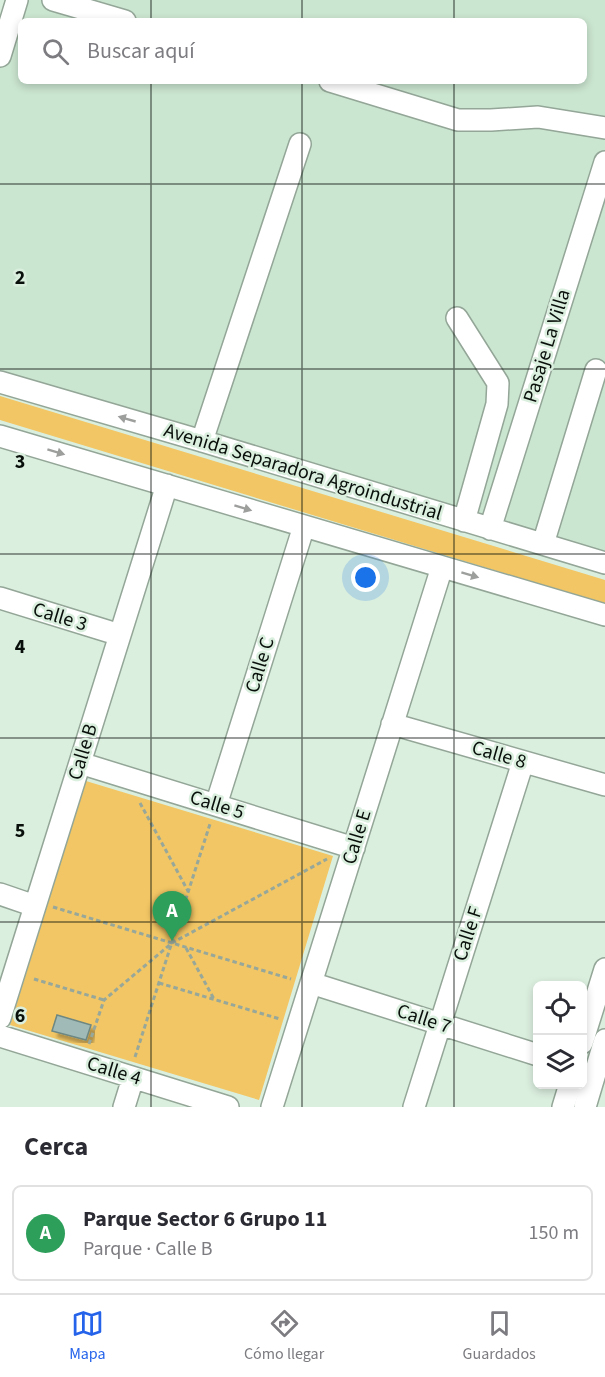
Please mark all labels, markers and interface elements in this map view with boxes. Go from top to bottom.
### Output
search box [18,18,587,84]
icon: search [39,35,72,68]
text: Buscar aquí [87,35,195,67]
text: 2 [15,264,25,292]
street label: Pasaje La Villa [516,286,578,406]
one-way arrow [118,414,136,423]
street label: Avenida Separadora Agroindustrial [160,416,446,528]
text: 3 [15,448,25,476]
one-way arrow [47,448,65,457]
one-way arrow [234,504,252,513]
your location [351,563,380,592]
one-way arrow [461,571,479,580]
street label: Calle 3 [29,595,91,639]
text: 4 [15,633,26,661]
street label: Calle C [238,634,282,696]
street label: Calle B [61,720,105,784]
street label: Calle 8 [468,734,530,776]
street label: Calle 5 [186,783,248,827]
street label: Calle E [335,806,379,868]
text: 5 [15,817,25,845]
pin: A [152,892,192,941]
street label: Calle F [446,903,490,965]
map controls [533,981,587,1089]
button: locate [533,981,587,1035]
street label: Calle 7 [393,997,455,1041]
text: 6 [15,1002,25,1030]
button: layers [533,1035,587,1089]
street label: Calle 4 [83,1049,145,1093]
text: Cerca [24,1128,88,1165]
text: Parque Sector 6 Grupo 11 [83,1203,327,1235]
text: A [40,1219,51,1247]
text: 150 m [529,1219,579,1247]
text: Parque · Calle B [83,1235,213,1263]
tab: Mapa [69,1307,106,1365]
tab: Cómo llegar [244,1307,324,1365]
tab: Guardados [463,1307,536,1365]

